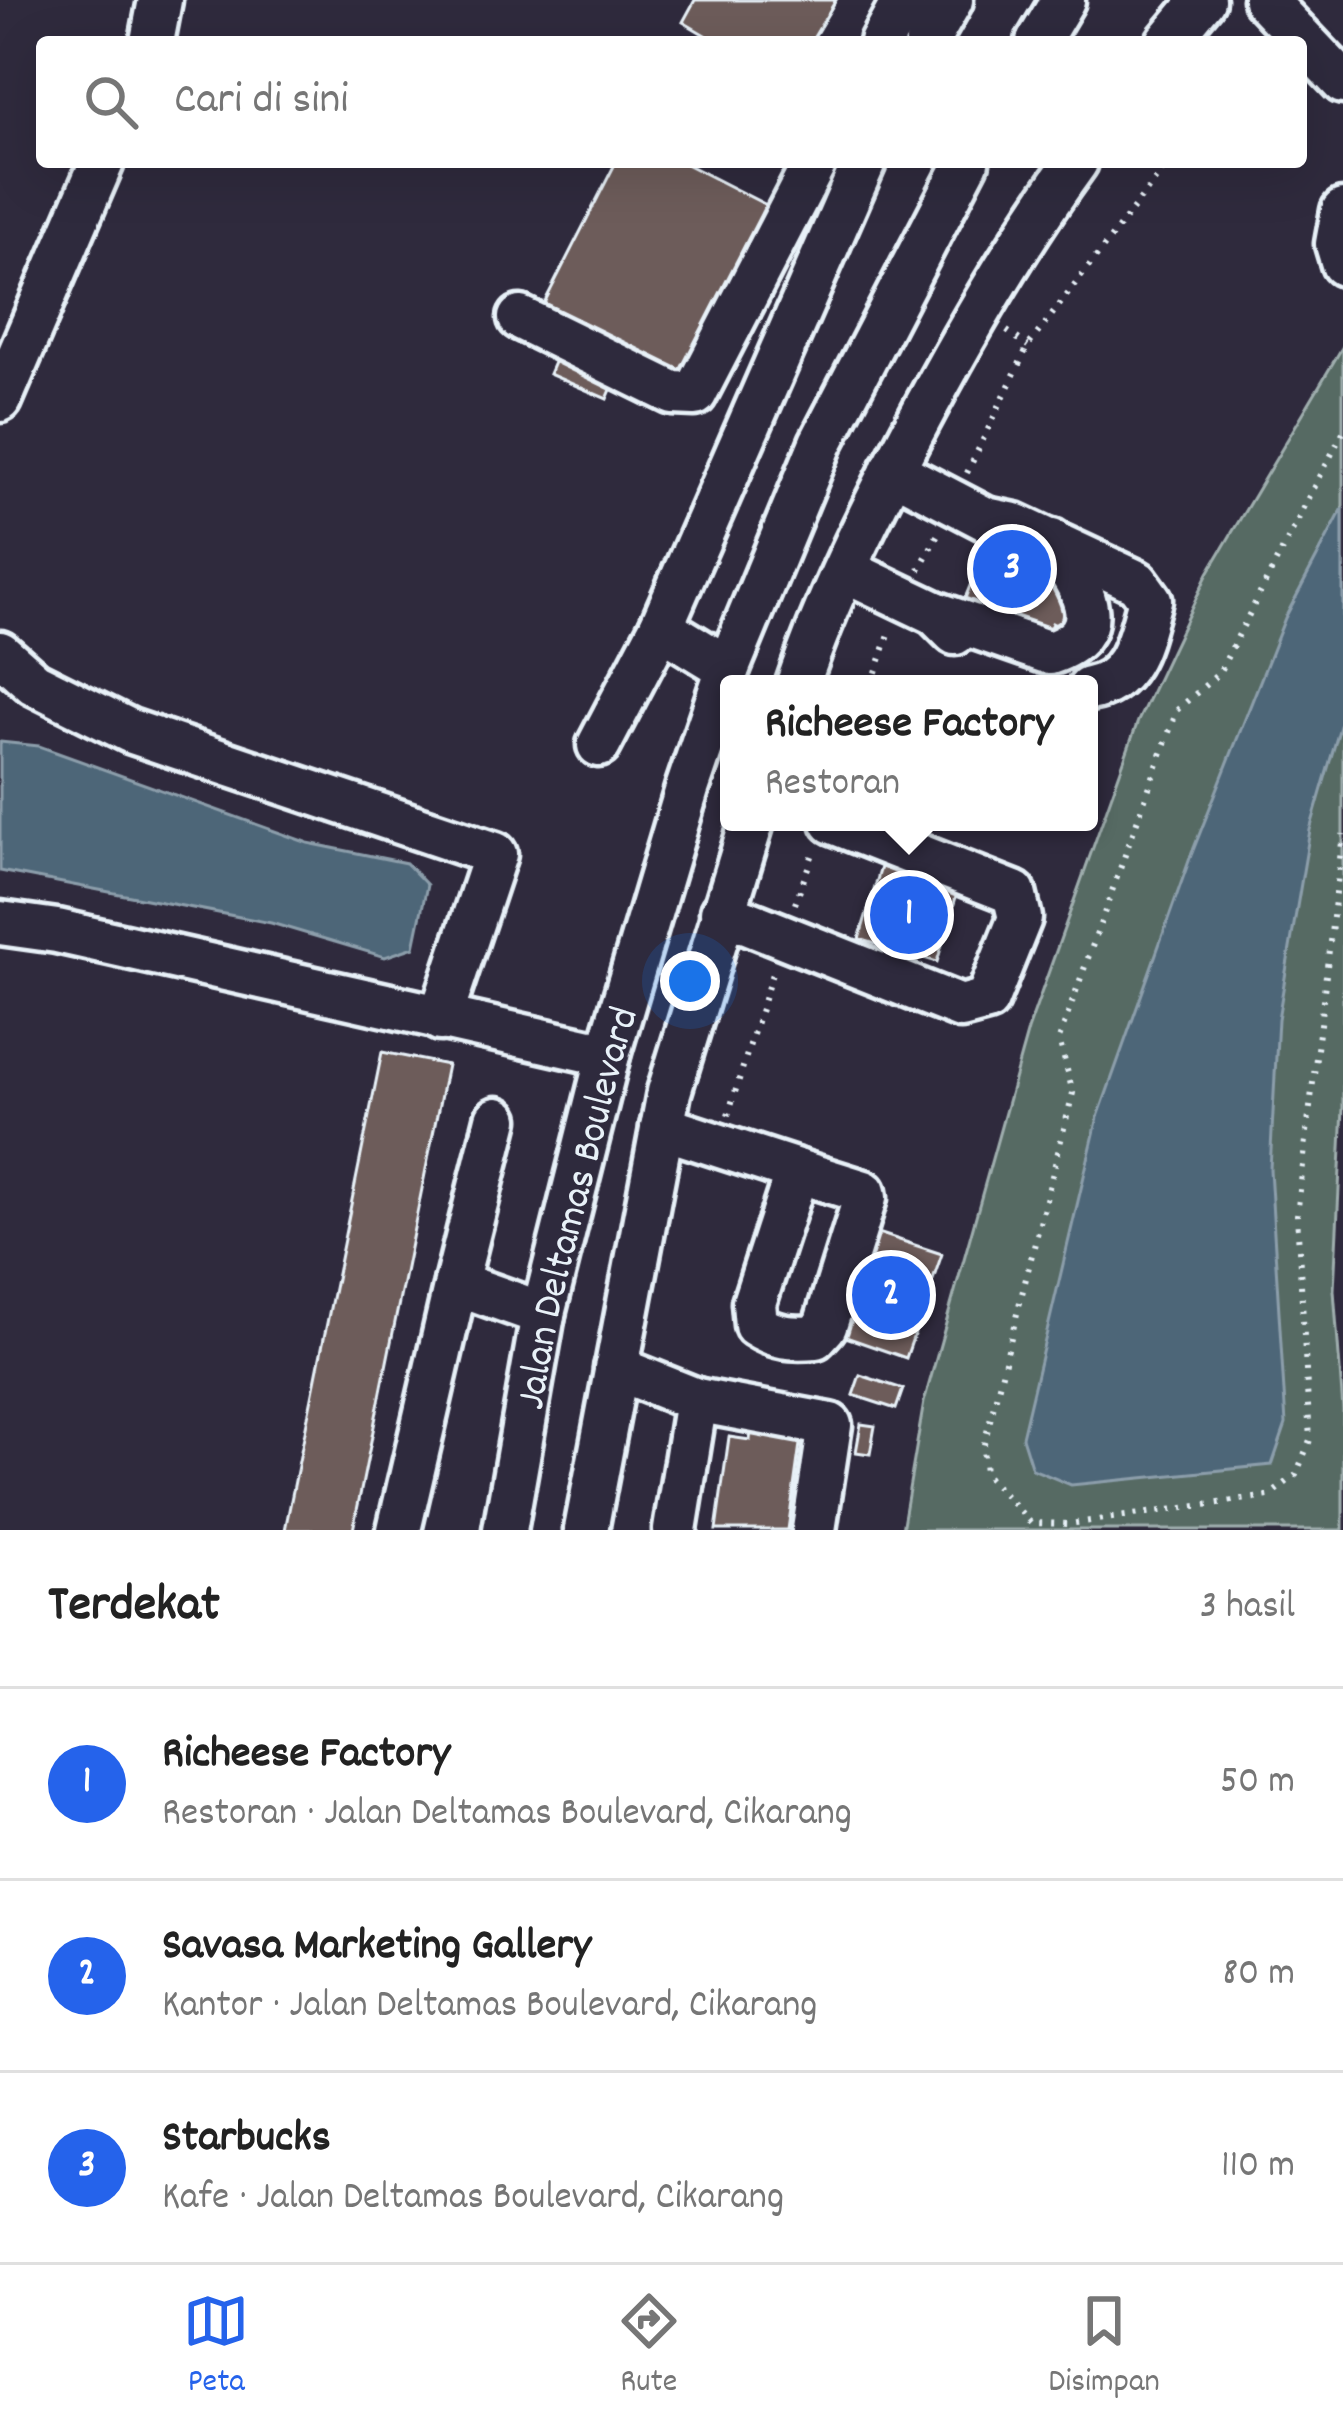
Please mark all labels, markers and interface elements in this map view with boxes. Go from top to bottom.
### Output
search box [36,36,1307,168]
icon: search [78,69,144,135]
text: Cari di sini [174,70,348,134]
pin: 3 [973,524,1051,614]
popup [720,675,1098,831]
text: Richeese Factory [765,694,1053,758]
text: Restoran [765,758,900,813]
pin: 1 [870,870,948,960]
your location [660,951,720,1011]
street label: Jalan Deltamas Boulevard [504,1001,658,1415]
pin: 2 [852,1250,930,1340]
text: Terdekat [48,1572,220,1644]
text: 3 hasil [1200,1581,1295,1636]
text: Richeese Factory [162,1724,450,1788]
text: 1 [83,1756,91,1811]
text: 50 m [1220,1756,1295,1811]
text: Restoran · Jalan Deltamas Boulevard, Cikarang [162,1788,852,1843]
text: Savasa Marketing Gallery [162,1916,591,1980]
text: 2 [78,1948,96,2003]
text: 80 m [1222,1948,1295,2003]
text: Kantor · Jalan Deltamas Boulevard, Cikarang [162,1980,817,2035]
text: Starbucks [162,2108,331,2172]
text: 3 [78,2140,96,2195]
text: 110 m [1221,2140,1295,2195]
text: Kafe · Jalan Deltamas Boulevard, Cikarang [162,2172,784,2227]
tab: Peta [183,2288,249,2407]
tab: Rute [616,2288,682,2407]
tab: Disimpan [1048,2288,1160,2407]

